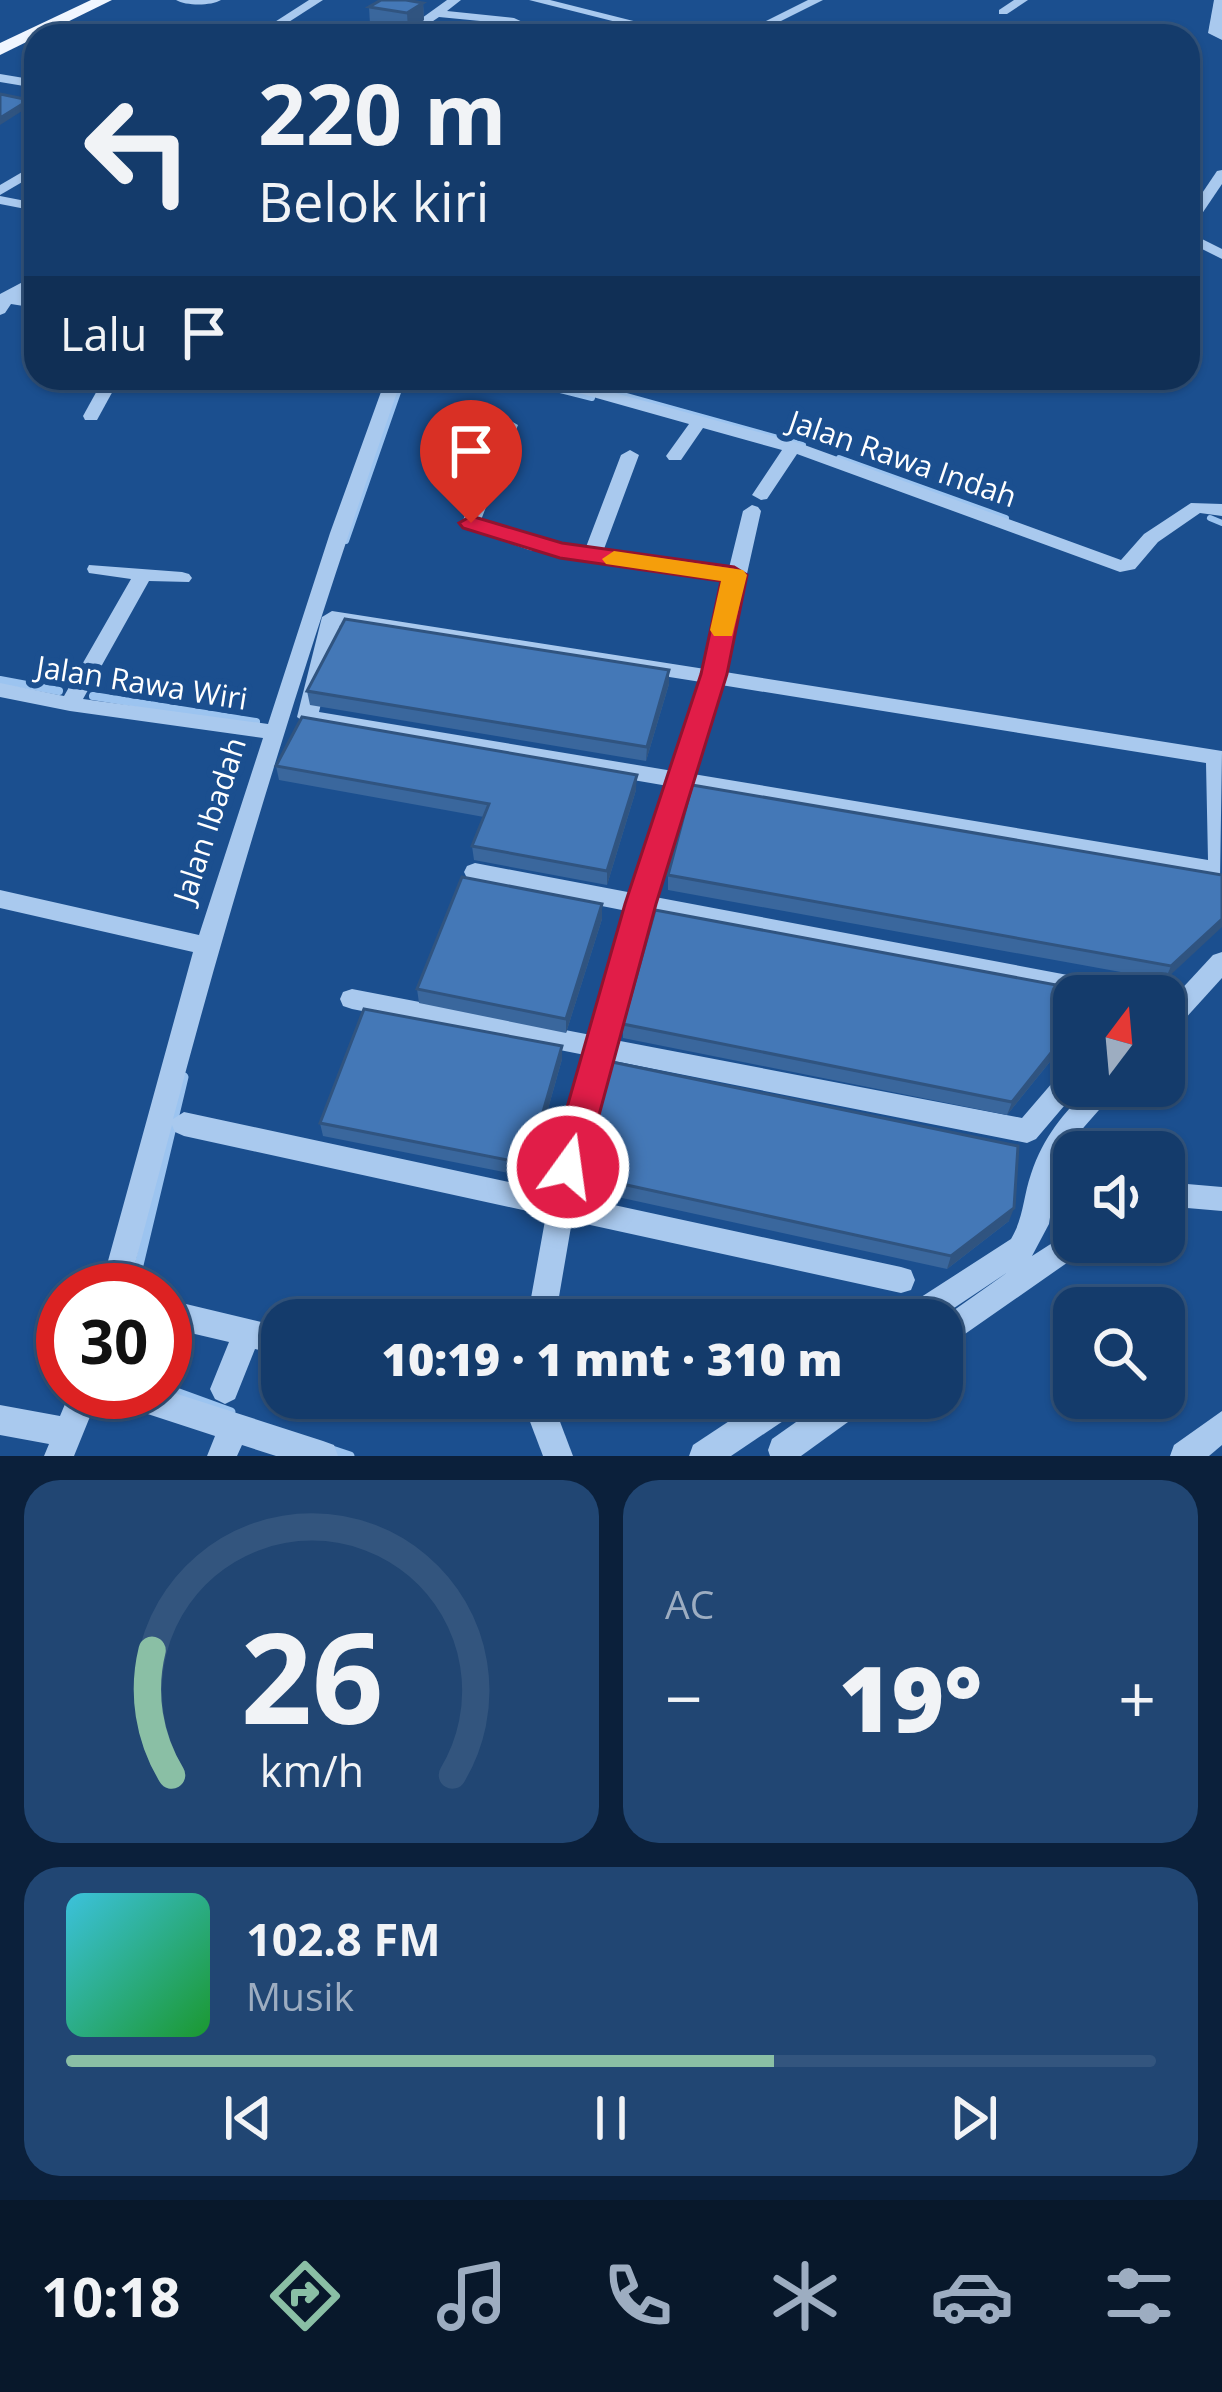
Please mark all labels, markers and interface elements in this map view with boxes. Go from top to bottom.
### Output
text: 220 m [258,55,506,170]
icon: left [60,72,216,228]
text: Belok kiri [258,164,489,238]
icon: arrive [171,300,237,366]
text: Lalu [60,303,147,364]
street label: Jalan Rawa Indah [781,399,1022,516]
pin [420,400,522,523]
icon: arrive [438,418,504,484]
street label: Jalan Rawa Wiri [31,645,250,719]
street label: Jalan Ibadah [162,732,255,911]
north arrow [1053,975,1185,1107]
map controls [1053,975,1185,1419]
position arrow [505,1104,631,1230]
button: sound [1053,1131,1185,1263]
speed limit sign: 30 [36,1263,192,1419]
button: search [1053,1287,1185,1419]
text: 10:19 · 1 mnt · 310 m [382,1328,842,1389]
text: AC [665,1577,714,1630]
text: 26 [240,1591,383,1761]
text: 19° [839,1636,982,1758]
text: − [665,1652,703,1742]
text: + [1118,1652,1156,1742]
text: km/h [259,1740,364,1799]
text: 102.8 FM [246,1908,441,1969]
text: Musik [246,1969,354,2022]
icon: previous [215,2085,281,2151]
icon: pause [578,2085,644,2151]
icon: next [941,2085,1007,2151]
icon: directions [263,2254,347,2338]
icon: music [430,2254,514,2338]
icon: phone [596,2254,680,2338]
icon: climate [763,2254,847,2338]
icon: car [930,2254,1014,2338]
icon: filters [1097,2254,1181,2338]
text: 10:18 [41,2259,180,2333]

